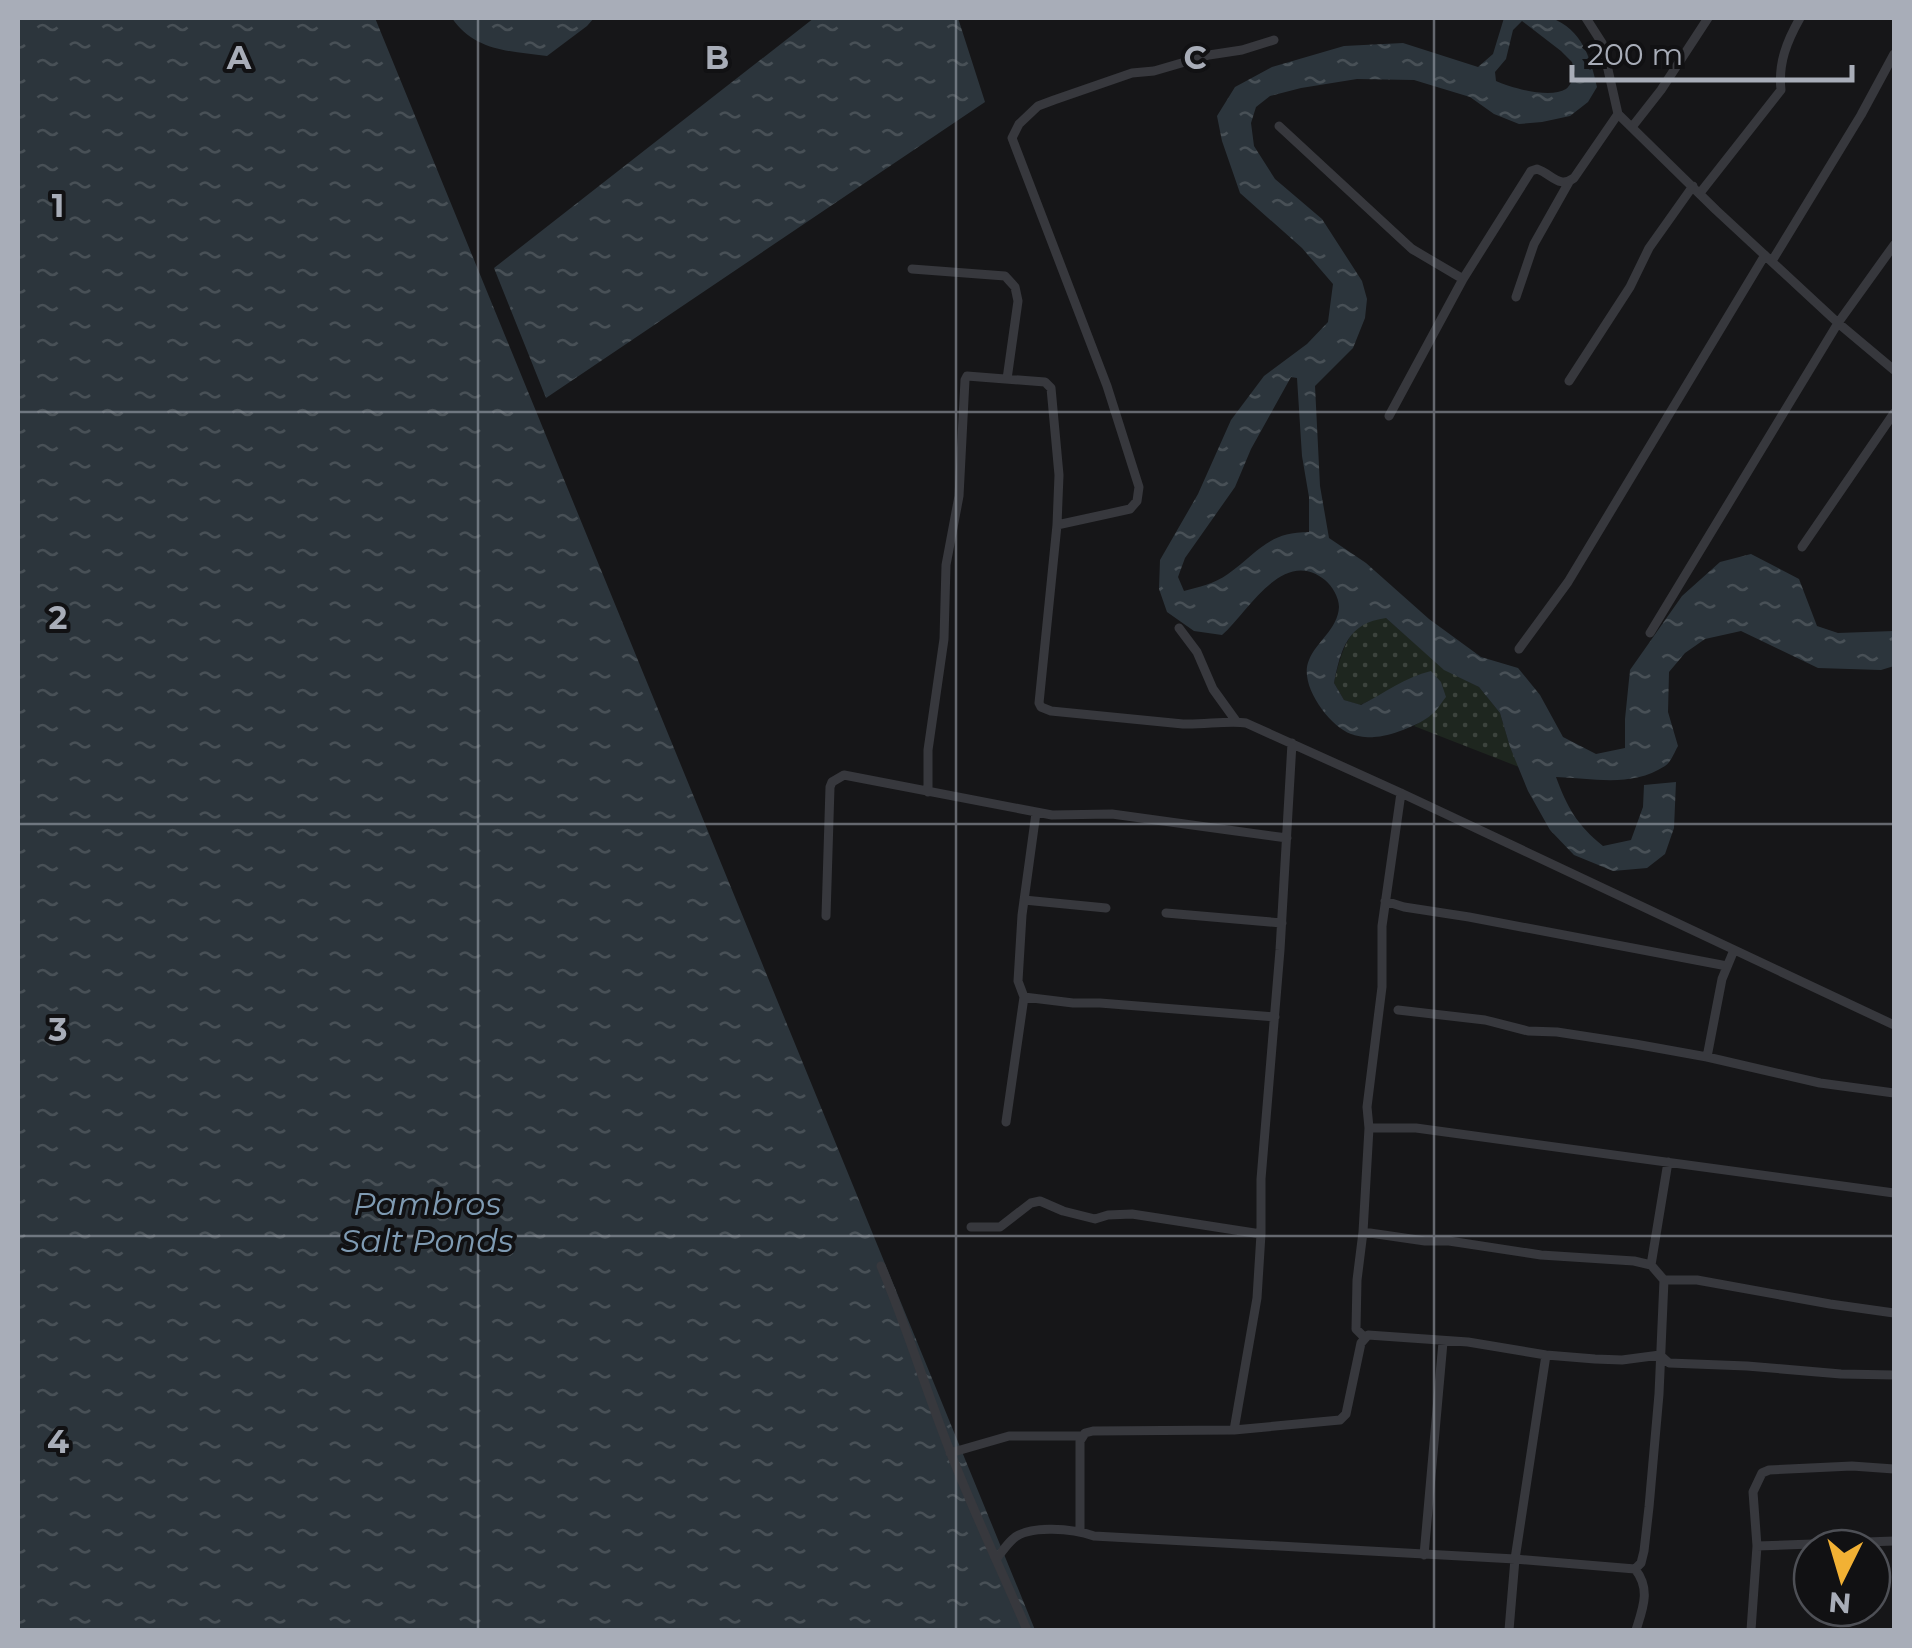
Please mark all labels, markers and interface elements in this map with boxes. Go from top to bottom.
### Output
scale bar [1572,20,1852,82]
text: 200 m [1587,36,1683,73]
text: A [226,38,252,77]
text: B [705,38,729,77]
text: C [1183,38,1207,77]
text: 1 [52,186,64,225]
text: 2 [49,598,67,637]
text: 3 [48,1010,67,1049]
water label: Pambros Salt Ponds [341,1184,514,1260]
text: 4 [47,1422,69,1461]
north arrow [1792,1528,1892,1628]
text: N [1827,1585,1853,1621]

